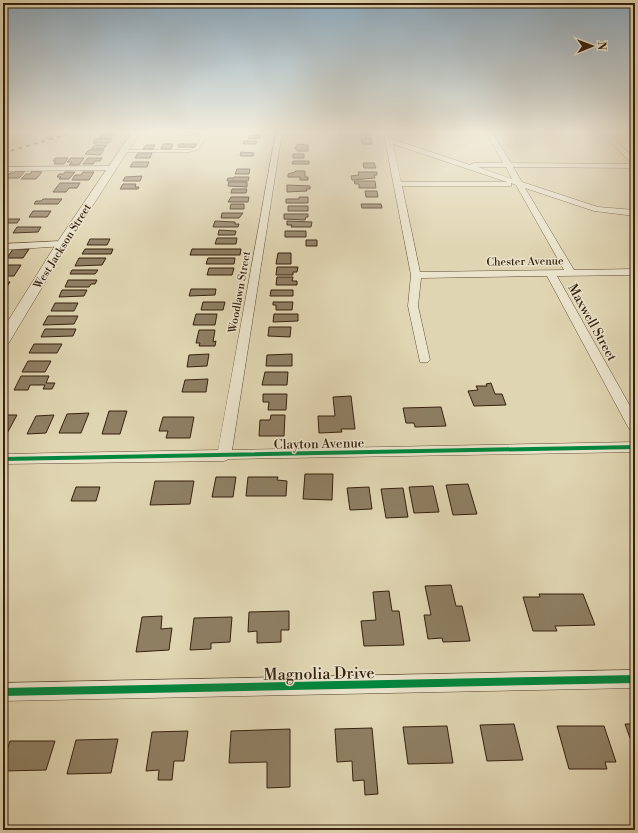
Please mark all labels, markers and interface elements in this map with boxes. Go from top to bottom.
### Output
north arrow [572,26,612,66]
text: N [594,41,608,51]
street label: West Jackson Street [31,201,95,292]
street label: Woodlawn Street [226,250,254,335]
street label: Chester Avenue [486,254,564,270]
street label: Maxwell Street [564,281,620,364]
street label: Clayton Avenue [274,435,365,453]
street label: Magnolia Drive [263,663,375,685]

